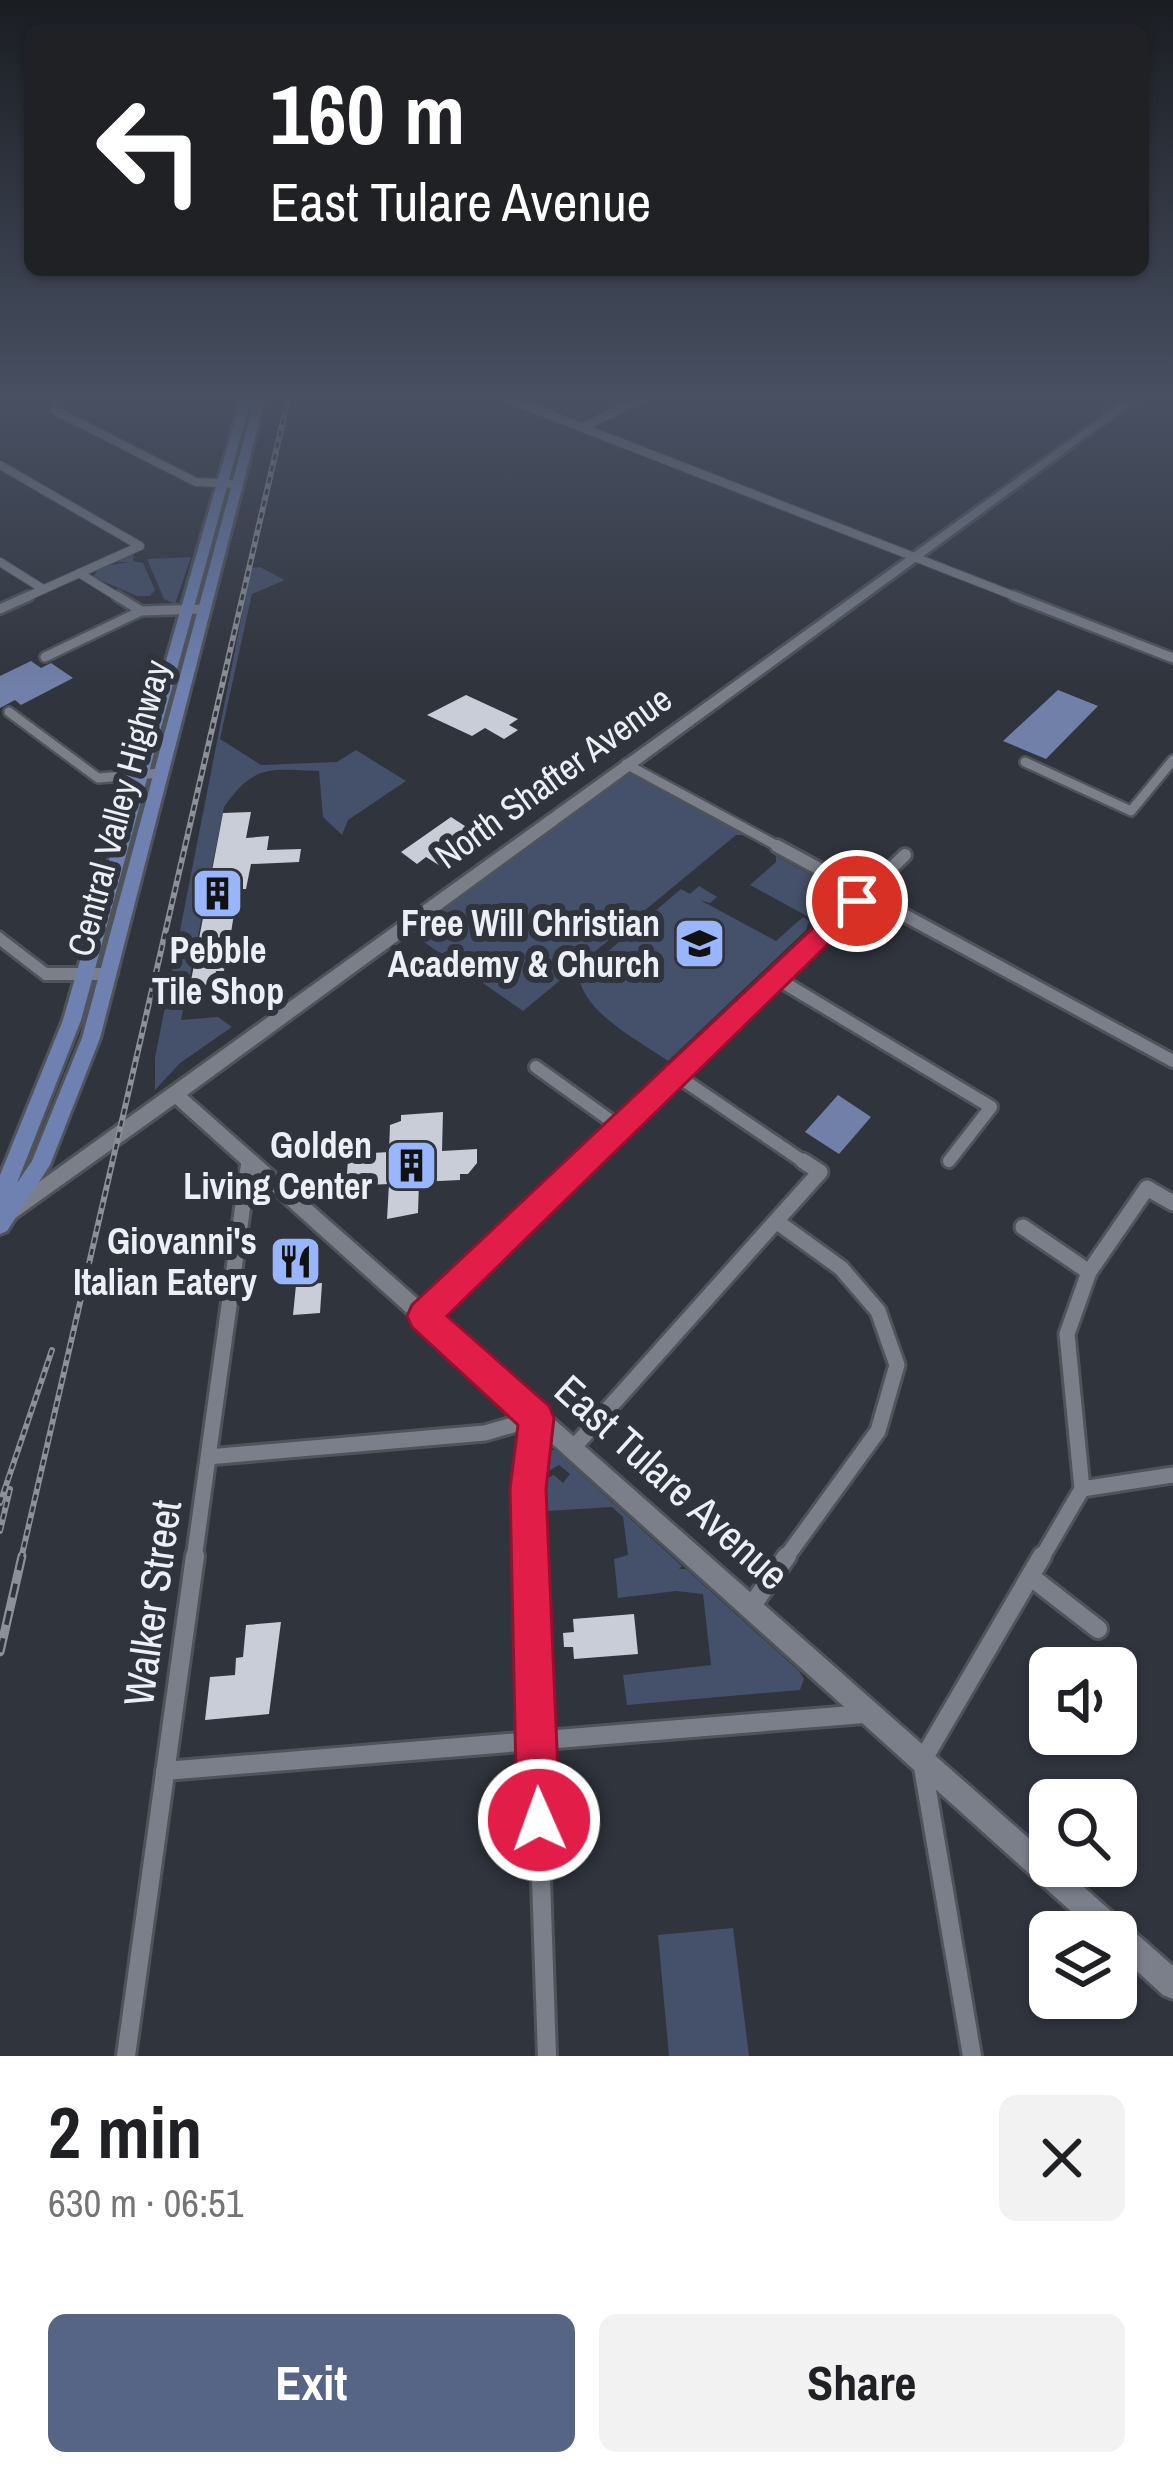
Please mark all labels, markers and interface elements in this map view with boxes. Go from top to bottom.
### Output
text: 160 m [270,57,465,170]
icon: left [72,72,228,228]
text: East Tulare Avenue [270,165,651,238]
street label: Central Valley Highway [55,654,181,961]
street label: North Shafter Avenue [425,675,681,879]
pin [806,850,908,952]
building icon: Pebble Tile Shop [190,866,246,922]
icon: arrive [824,868,890,934]
place label: Free Will Christian Academy & Church [388,899,660,988]
school or university icon: Free Will Christian Academy & Church [671,916,727,972]
place label: Pebble Tile Shop [152,926,284,1015]
place label: Golden Living Center [183,1121,373,1210]
building icon: Golden Living Center [383,1138,439,1194]
place label: Giovanni's Italian Eatery [73,1217,258,1306]
restaurant icon: Giovanni's Italian Eatery [268,1234,324,1290]
street label: East Tulare Avenue [543,1362,801,1602]
street label: Walker Street [110,1496,194,1710]
map controls [1029,1647,1137,2019]
button: sound [1029,1647,1137,1755]
position arrow [476,1757,602,1883]
button: search [1029,1779,1137,1887]
button: layers [1029,1911,1137,2019]
text: 2 min [48,2083,202,2180]
button: close [999,2095,1125,2221]
text: 630 m · 06:51 [48,2177,244,2229]
button: Exit [48,2314,575,2452]
button: Share [599,2314,1125,2452]

